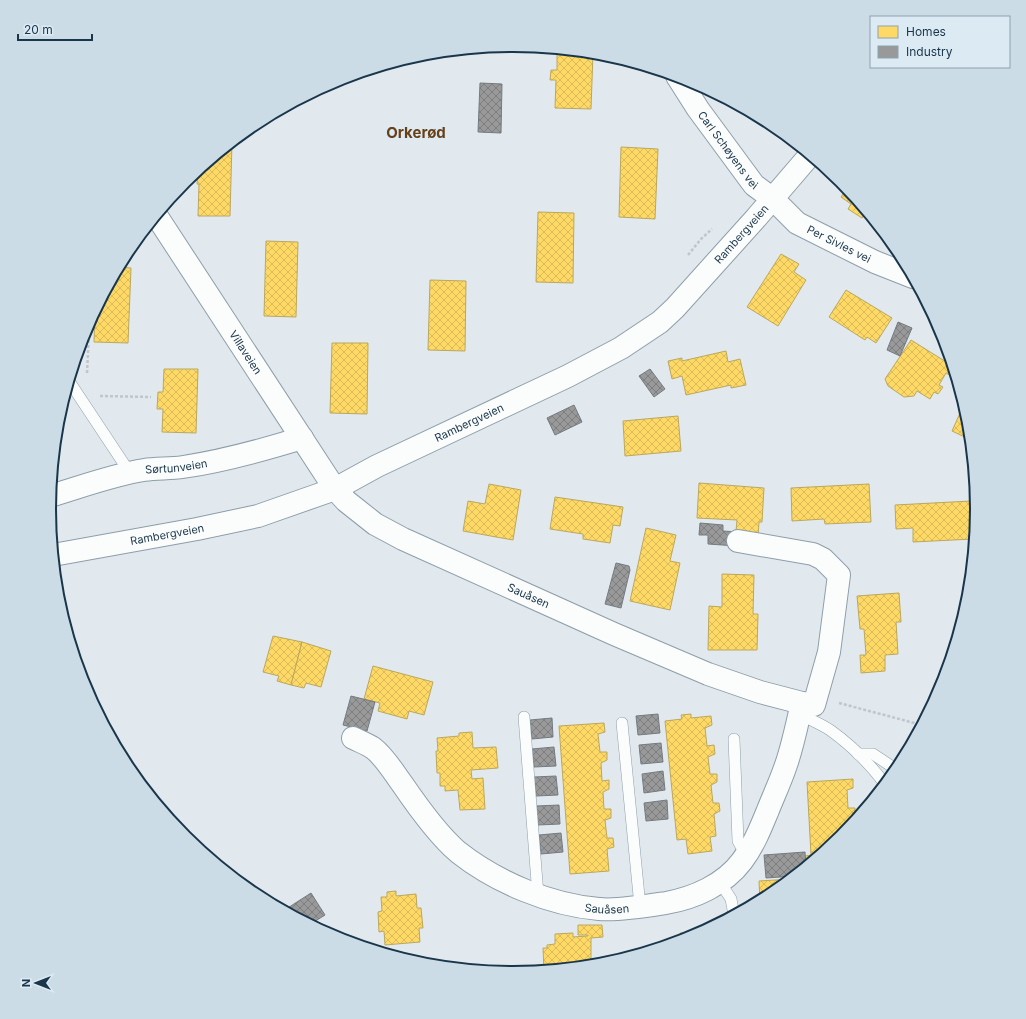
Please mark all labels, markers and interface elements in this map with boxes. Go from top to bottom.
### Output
scale bar [18,16,92,42]
legend [870,16,1010,68]
text: 20 m [24,22,53,37]
text: Homes [906,24,946,39]
text: Industry [906,44,953,59]
street label: Carl Schøyens vei [695,108,761,193]
district label: Orkerød [386,123,446,142]
street label: Rambergveien [711,202,771,267]
street label: Per Sivles vei [805,222,873,266]
street label: Villaveien [226,328,265,377]
street label: Rambergveien [432,400,506,445]
street label: Sørtunveien [144,456,208,477]
street label: Rambergveien [129,521,205,548]
street label: Sauåsen [505,580,552,611]
street label: Sauåsen [584,900,630,916]
north arrow [16,963,56,1003]
text: N [19,979,33,987]

